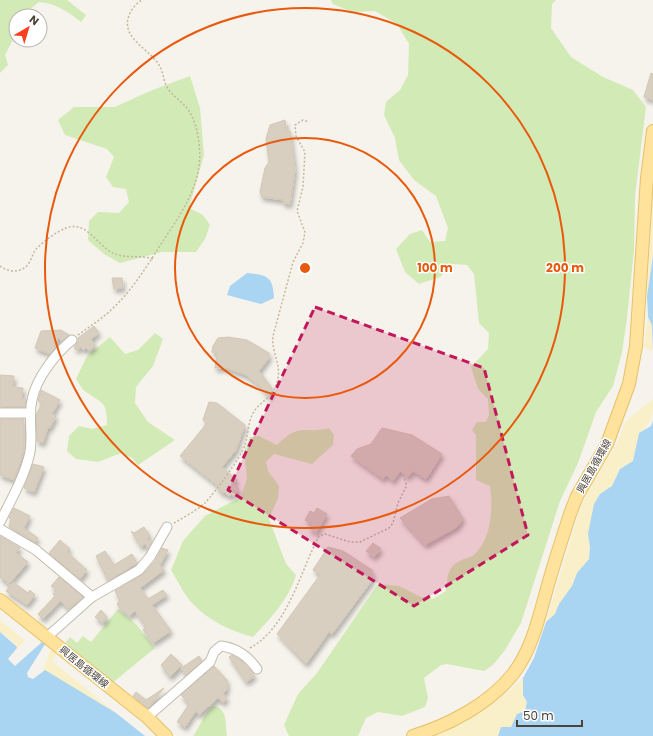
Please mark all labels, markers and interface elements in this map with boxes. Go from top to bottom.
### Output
north arrow [8,8,48,48]
text: N [26,11,42,29]
text: 100 m [417,259,453,276]
text: 200 m [546,259,584,276]
centre of rings [298,261,312,275]
street label: 興居島循環線 [573,436,615,496]
street label: 興居島循環線 [56,642,112,692]
scale bar [517,702,582,728]
text: 50 m [523,707,554,724]

